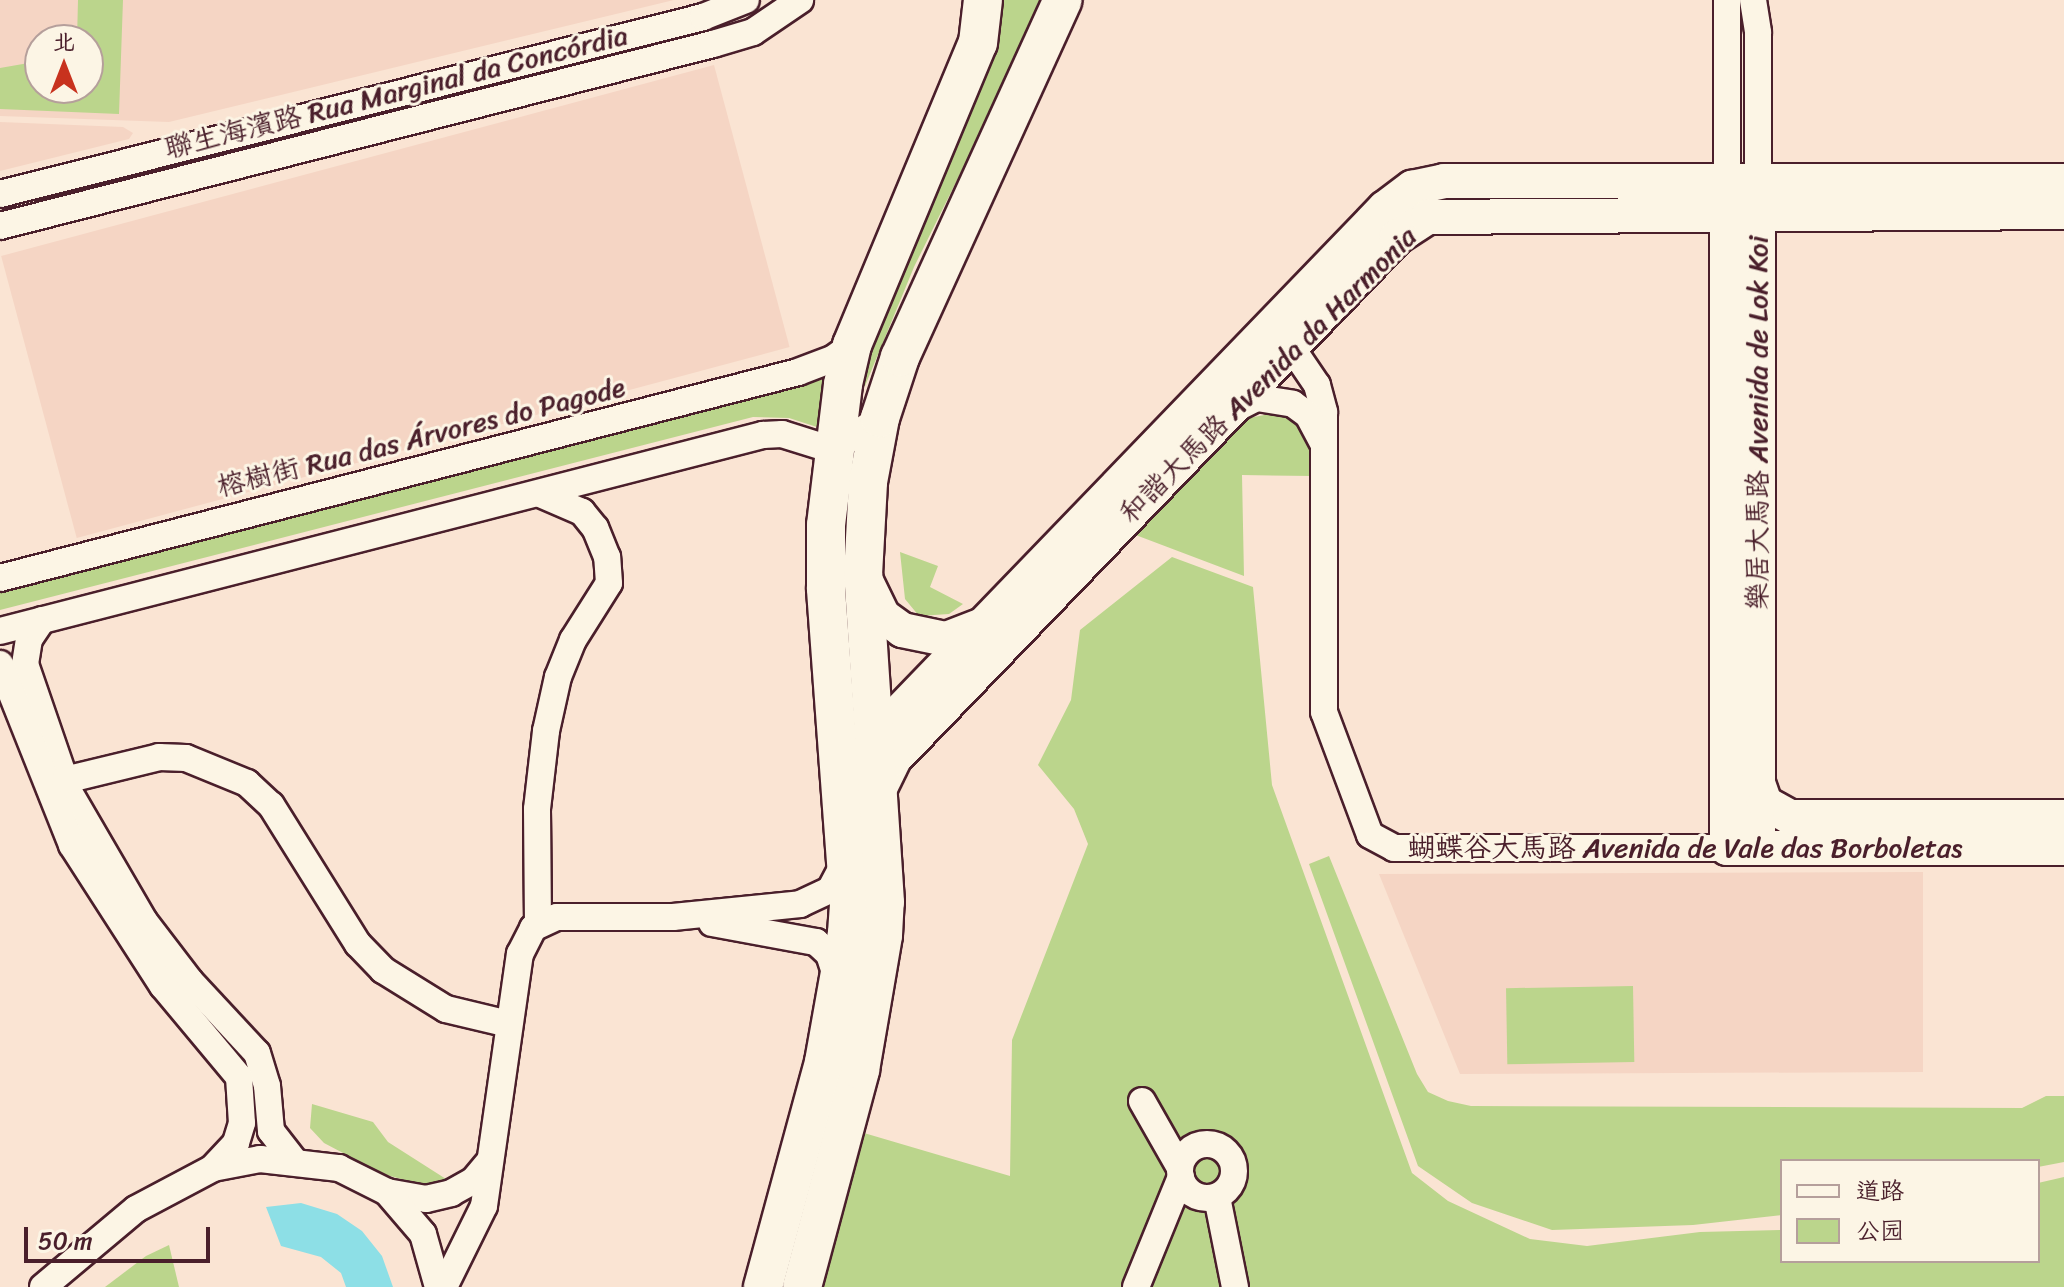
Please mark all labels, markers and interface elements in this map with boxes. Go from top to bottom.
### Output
street label: 聯生海濱路 Rua Marginal da Concórdia [162,18,630,166]
text: 北 [53,22,75,61]
north arrow [24,24,104,104]
street label: 和諧大馬路 Avenida da Harmonia [1113,220,1423,530]
street label: 樂居大馬路 Avenida de Lok Koi [1741,235,1775,611]
street label: 榕樹街 Rua das Árvores do Pagode [213,370,629,504]
street label: 蝴蝶谷大馬路 Avenida de Vale das Borboletas [1407,831,1963,865]
legend [1780,1159,2040,1263]
text: 道路 [1856,1170,1904,1212]
text: 公园 [1856,1210,1904,1252]
scale bar [28,1211,214,1261]
text: 50 m [38,1220,93,1262]

